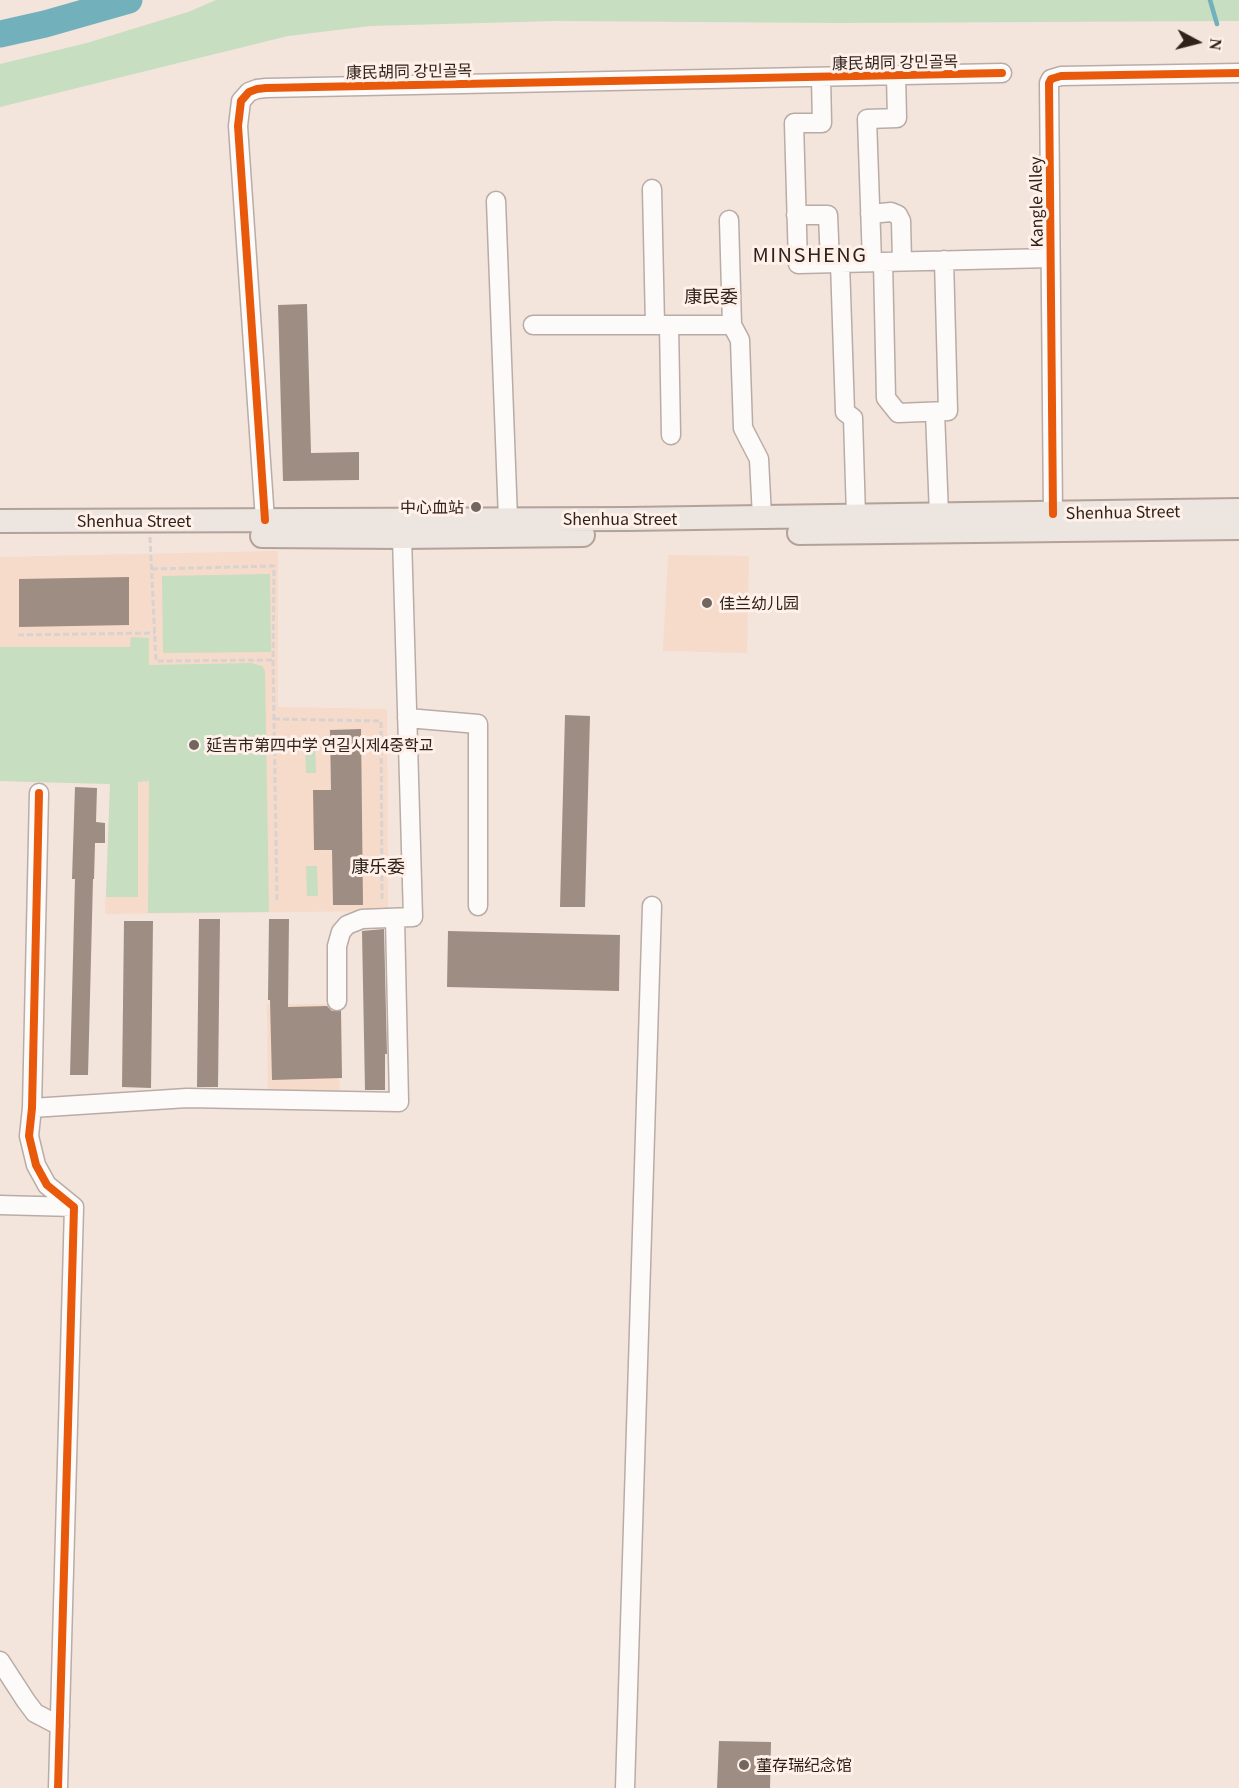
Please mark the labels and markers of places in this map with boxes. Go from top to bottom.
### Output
place label: 中心血站 [400,497,464,517]
marker: 中心血站 [469,500,483,514]
place label: 佳兰幼儿园 [719,593,799,613]
marker: 佳兰幼儿园 [700,596,714,610]
place label: 延吉市第四中学 연길시제4중학교 [206,735,434,755]
marker: 延吉市第四中学 연길시제4중학교 [187,738,201,752]
place label: 董存瑞纪念馆 [756,1755,852,1775]
marker: 董存瑞纪念馆 [737,1758,751,1772]

